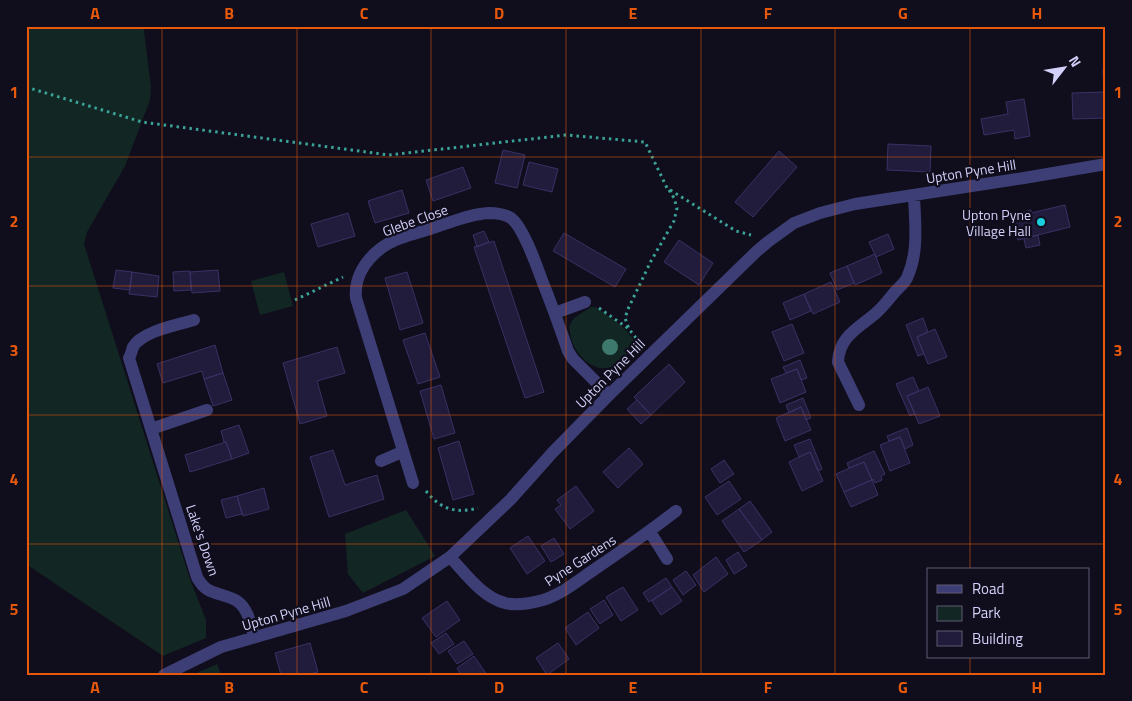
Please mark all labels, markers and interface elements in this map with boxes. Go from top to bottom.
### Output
text: A [90,1,100,25]
text: B [224,1,234,25]
text: C [360,1,369,25]
text: D [494,1,504,25]
text: E [629,1,638,25]
text: F [764,1,773,25]
text: G [898,1,908,25]
text: H [1032,1,1042,25]
north arrow [1040,42,1090,92]
text: N [1064,51,1087,71]
text: 1 [10,80,18,104]
text: 1 [1114,80,1122,104]
street label: Upton Pyne Hill [924,154,1018,188]
street label: Glebe Close [379,198,451,242]
place label: Upton Pyne Village Hall [962,204,1031,241]
text: 2 [10,209,18,233]
text: 2 [1114,209,1122,233]
marker: Upton Pyne Village Hall [1035,216,1047,228]
street label: Upton Pyne Hill [570,333,650,413]
text: 3 [10,338,18,362]
text: 3 [1114,338,1122,362]
text: 4 [10,467,19,491]
text: 4 [1114,467,1123,491]
street label: Lake's Down [181,502,225,578]
street label: Pyne Gardens [540,529,620,591]
legend [927,568,1090,658]
text: Road [972,577,1004,600]
street label: Upton Pyne Hill [239,590,333,636]
text: 5 [10,597,19,621]
text: 5 [1114,597,1123,621]
text: Park [972,601,1001,624]
text: Building [972,627,1023,650]
text: A [90,675,100,699]
text: B [224,675,234,699]
text: C [360,675,369,699]
text: D [494,675,504,699]
text: E [629,675,638,699]
text: F [764,675,773,699]
text: G [898,675,908,699]
text: H [1032,675,1042,699]

